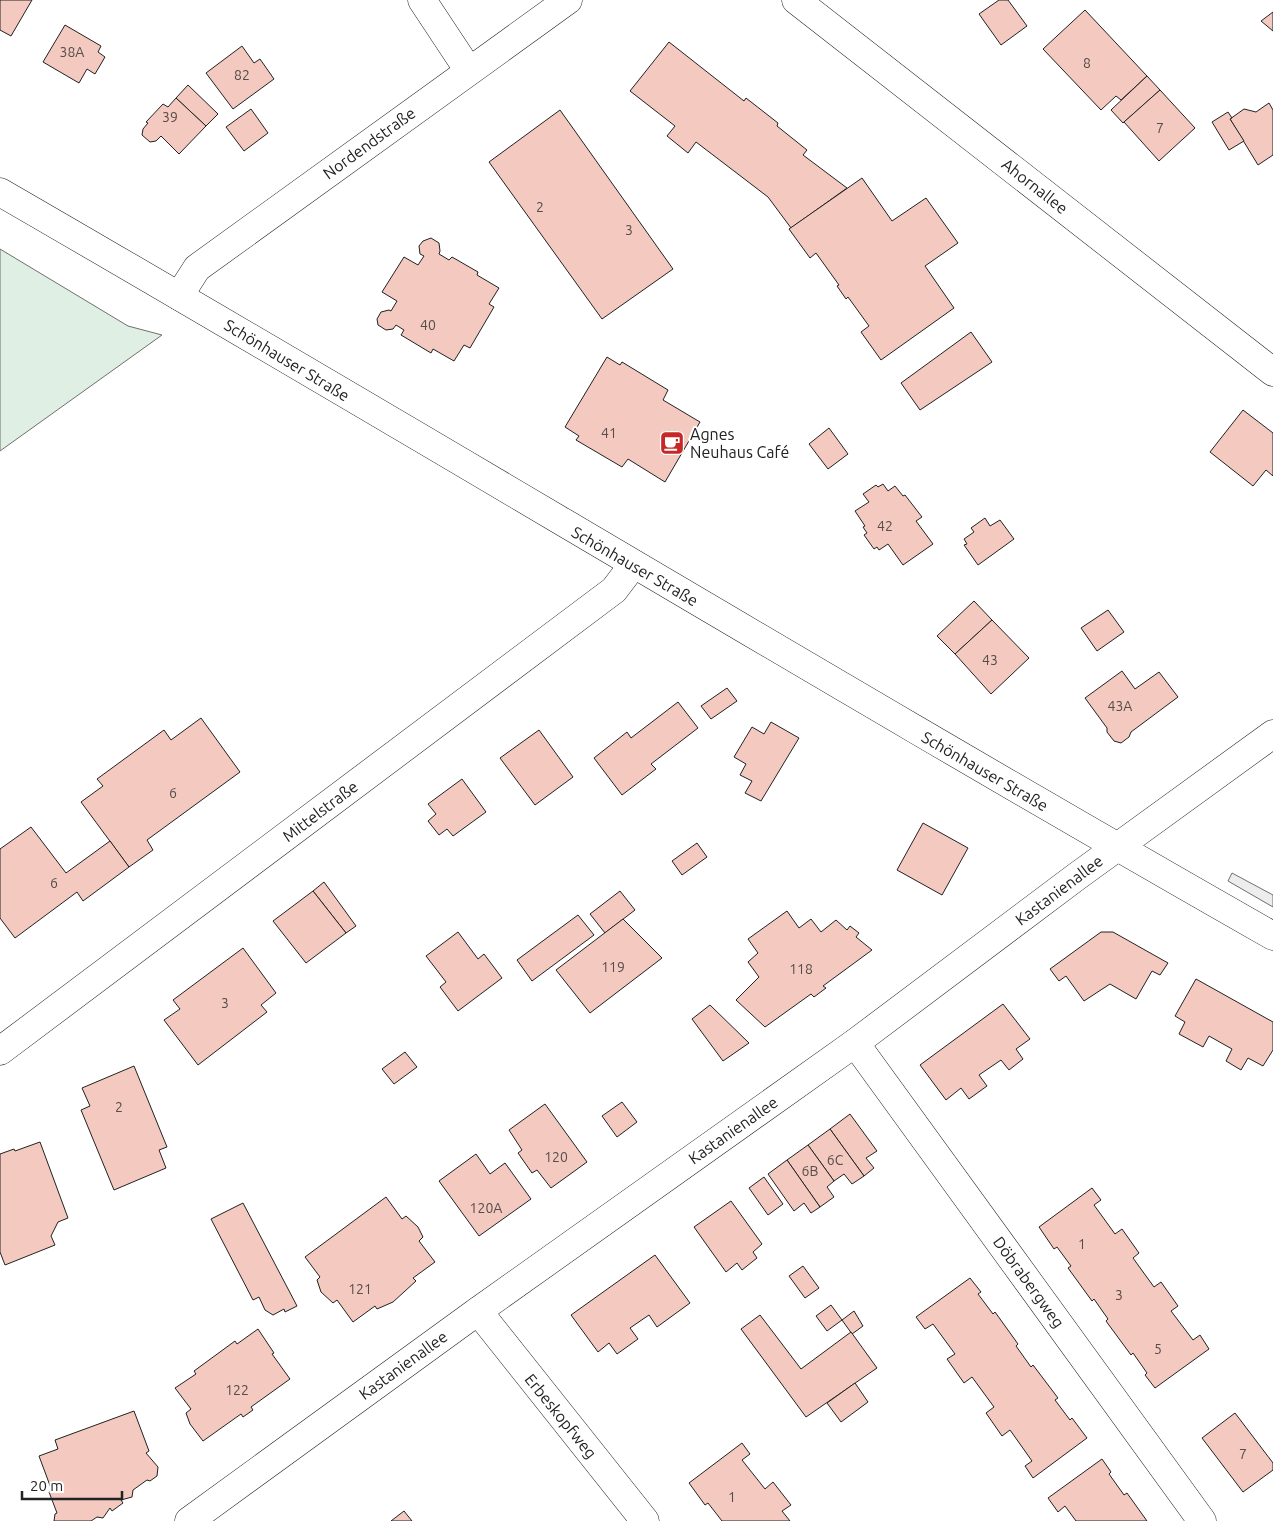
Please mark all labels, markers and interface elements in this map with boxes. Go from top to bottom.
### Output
house number: 38A [60,44,84,60]
house number: 8 [1083,55,1091,71]
house number: 82 [234,67,250,83]
street label: Nordendstraße [319,104,419,182]
house number: 39 [162,109,178,125]
house number: 7 [1156,120,1164,136]
street label: Ahornallee [999,155,1071,217]
house number: 2 [536,199,544,215]
house number: 3 [625,222,633,238]
street label: Schönhauser Straße [221,315,353,405]
house number: 40 [420,317,436,333]
house number: 41 [601,425,617,441]
place label: Agnes Neuhaus Café [690,425,789,461]
cafe icon: Agnes Neuhaus Café [659,430,685,456]
house number: 42 [877,518,893,534]
street label: Schönhauser Straße [569,522,701,610]
house number: 43 [982,652,998,668]
house number: 43A [1108,698,1132,714]
street label: Schönhauser Straße [919,727,1051,815]
street label: Mittelstraße [279,777,361,845]
house number: 6 [169,785,177,801]
street label: Kastanienallee [1012,851,1106,929]
house number: 6 [50,875,58,891]
house number: 119 [601,959,625,975]
house number: 118 [789,961,813,977]
house number: 3 [221,995,229,1011]
street label: Kastanienallee [685,1093,781,1167]
house number: 2 [115,1099,123,1115]
house number: 120 [544,1149,568,1165]
house number: 6C [827,1152,844,1168]
house number: 6B [802,1163,818,1179]
house number: 120A [470,1200,502,1216]
street label: Döbrabergweg [990,1233,1068,1331]
house number: 1 [1078,1236,1086,1252]
house number: 121 [348,1281,372,1297]
house number: 3 [1115,1287,1123,1303]
street label: Kastanienallee [355,1327,451,1403]
house number: 5 [1154,1341,1162,1357]
street label: Erbeskopfweg [521,1370,601,1462]
house number: 122 [225,1382,249,1398]
house number: 7 [1239,1446,1247,1462]
scale bar [22,1468,122,1500]
text: 20 m [30,1477,63,1494]
house number: 1 [728,1489,736,1505]

